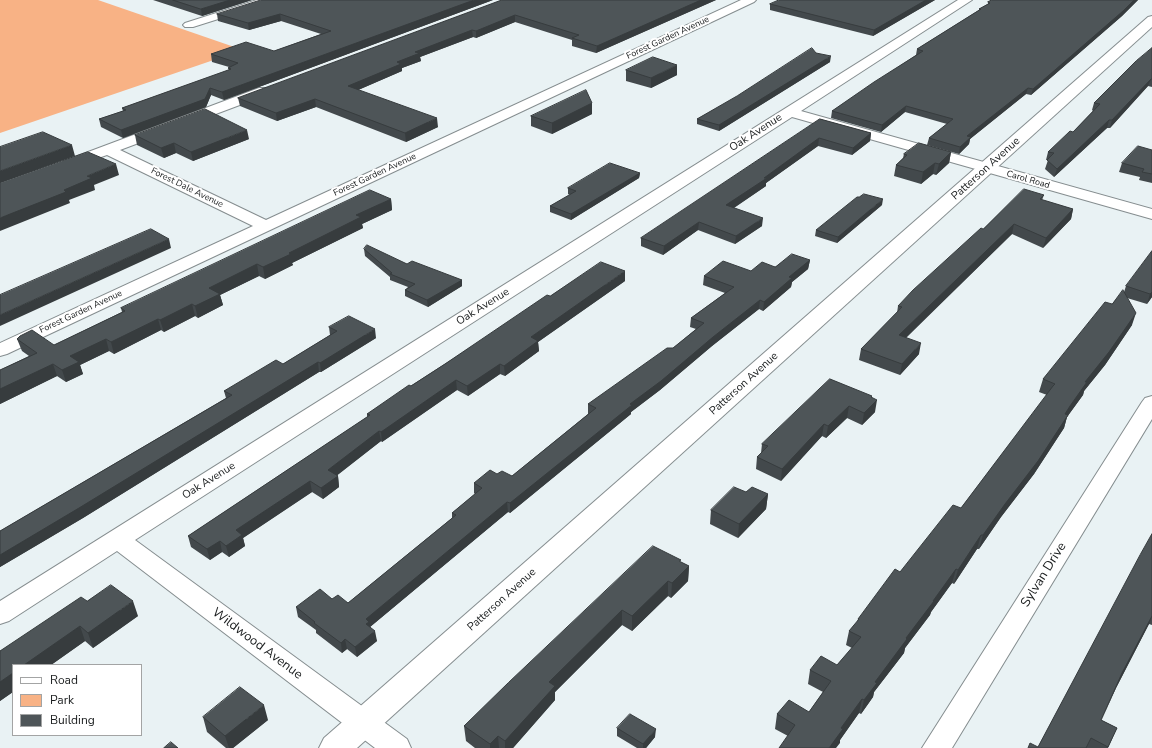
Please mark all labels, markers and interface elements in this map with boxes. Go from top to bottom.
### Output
street label: Forest Garden Avenue [625,14,711,62]
street label: Oak Avenue [727,111,785,155]
street label: Patterson Avenue [949,135,1023,203]
street label: Forest Garden Avenue [332,151,418,199]
street label: Forest Dale Avenue [149,166,225,210]
street label: Carol Road [1005,169,1051,191]
street label: Oak Avenue [454,285,512,329]
street label: Forest Garden Avenue [38,288,124,336]
street label: Patterson Avenue [707,350,781,418]
street label: Oak Avenue [180,459,238,503]
street label: Sylvan Drive [1018,540,1070,610]
street label: Patterson Avenue [465,566,539,634]
street label: Wildwood Avenue [209,605,305,683]
legend [12,664,142,736]
text: Road [50,672,78,688]
text: Park [50,692,74,708]
text: Building [50,712,95,728]

